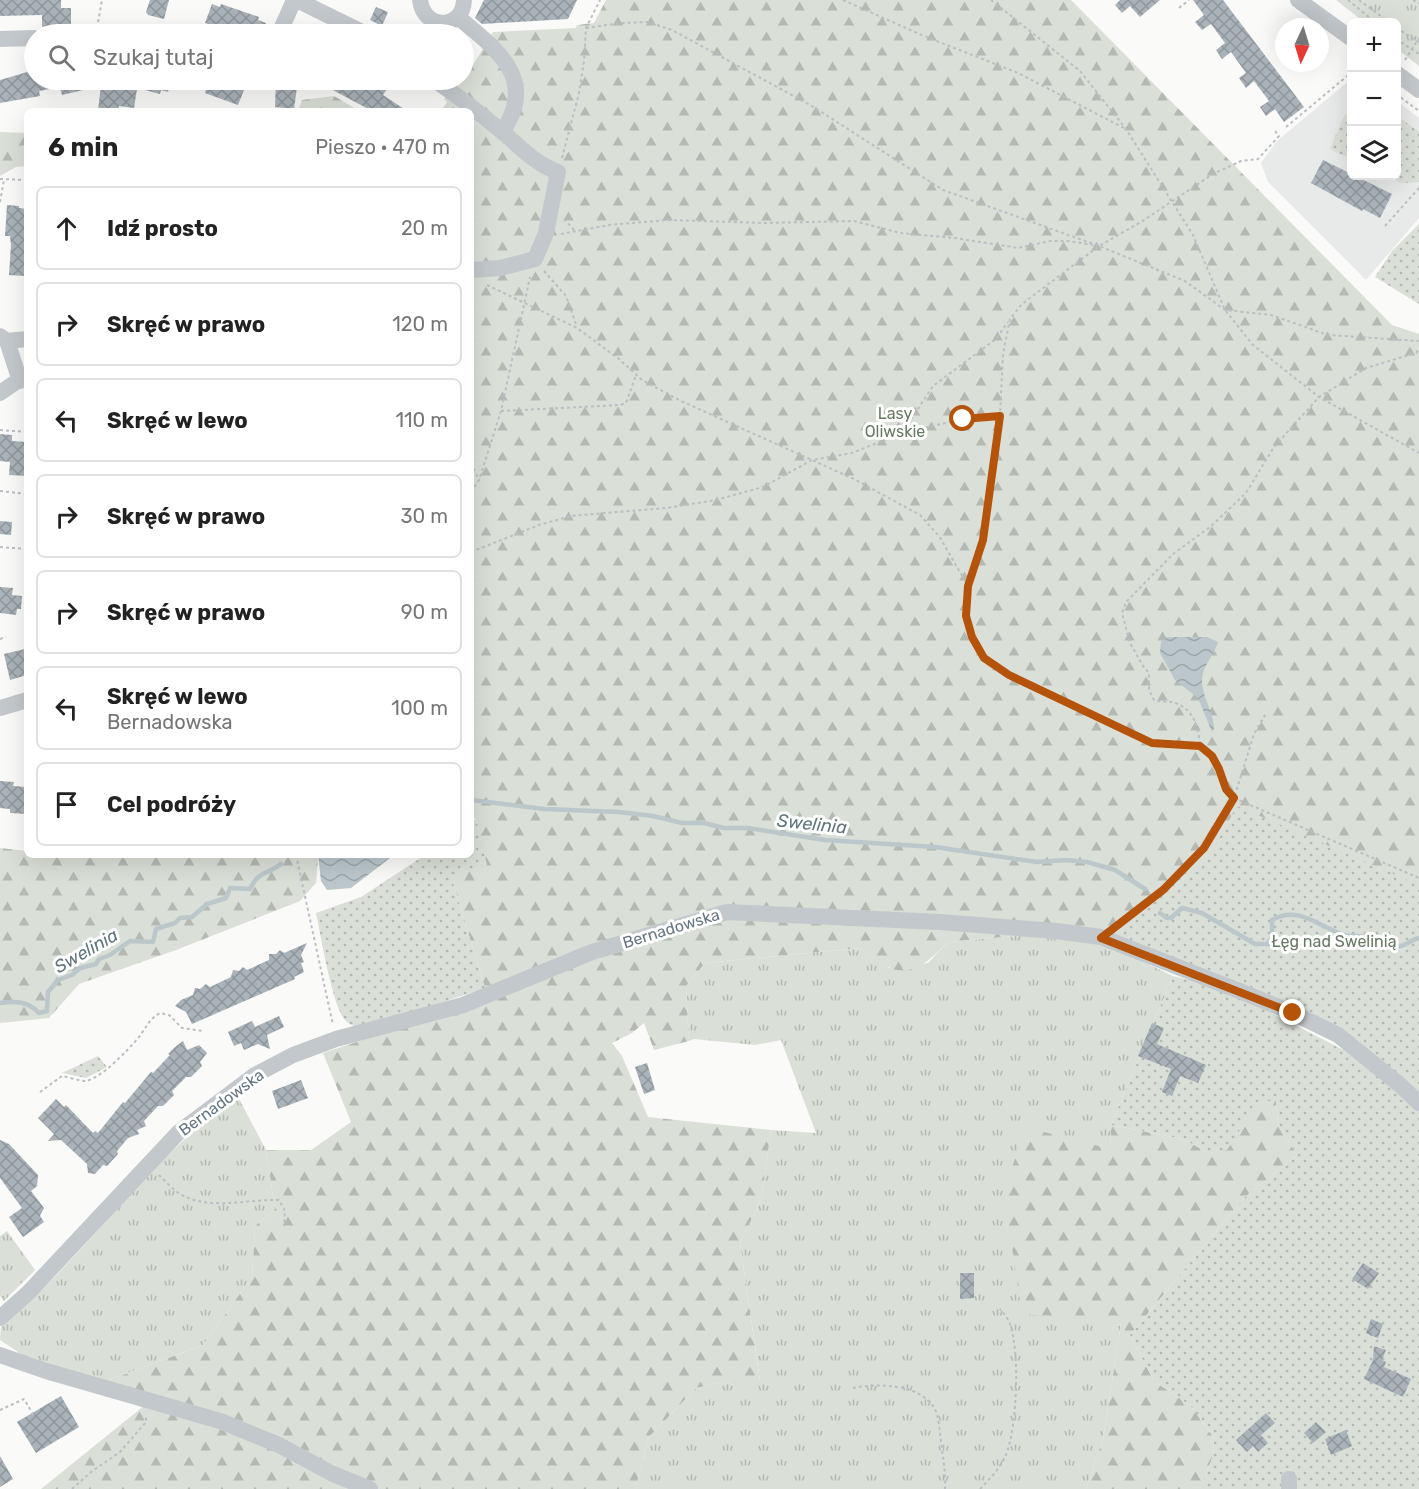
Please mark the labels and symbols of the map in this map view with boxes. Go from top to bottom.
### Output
north arrow [1275,18,1329,72]
park label: Lasy Oliwskie [865,404,925,441]
route start [949,405,975,431]
water label: Swelinia [776,809,848,839]
street label: Bernadowska [620,905,722,952]
water label: Swelinia [50,924,122,978]
park label: Łęg nad Swelinią [1271,932,1397,952]
route end [1279,999,1305,1025]
street label: Bernadowska [175,1065,268,1140]

